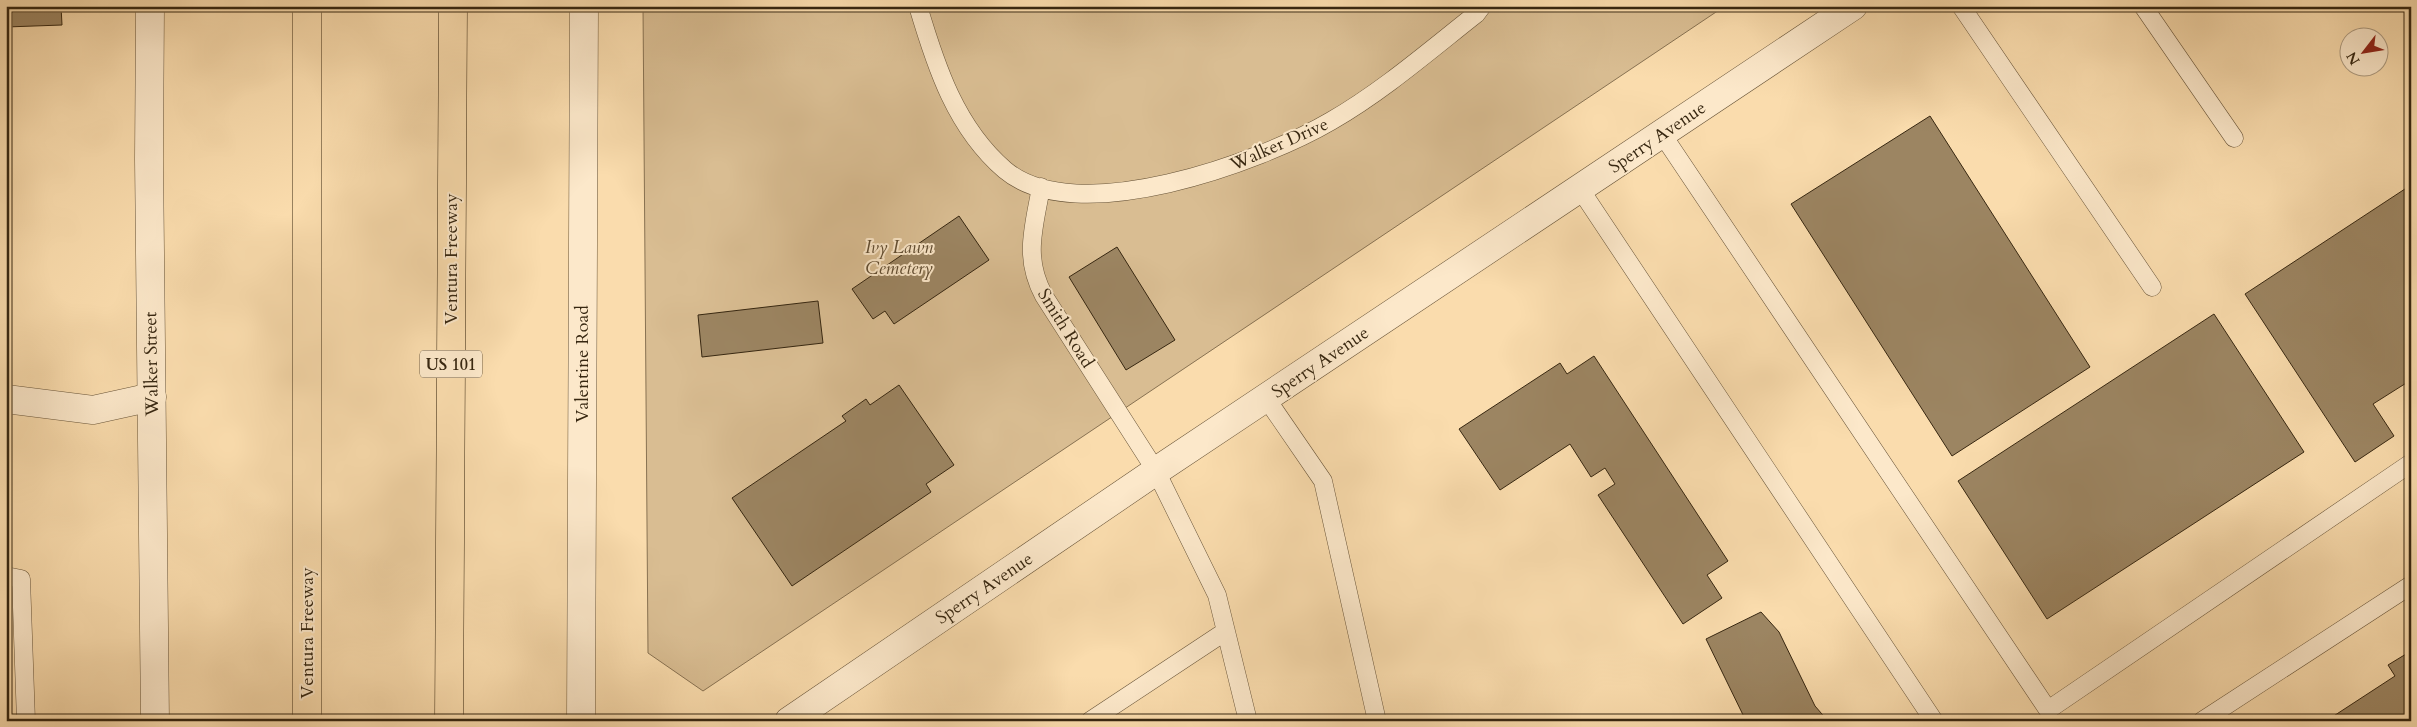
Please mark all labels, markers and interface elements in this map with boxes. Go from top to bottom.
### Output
north arrow [2340,28,2390,78]
text: N [2342,48,2365,69]
street label: Sperry Avenue [1604,96,1711,179]
street label: Walker Drive [1225,112,1332,178]
street label: Ventura Freeway [439,193,464,325]
park label: Ivy Lawn Cemetery [865,235,933,281]
street label: Smith Road [1031,284,1100,373]
street label: Valentine Road [570,305,595,423]
street label: Walker Street [138,311,165,418]
street label: Sperry Avenue [1267,321,1374,404]
road number: US 101 [420,350,482,378]
street label: Sperry Avenue [931,547,1038,630]
street label: Ventura Freeway [295,567,320,699]

